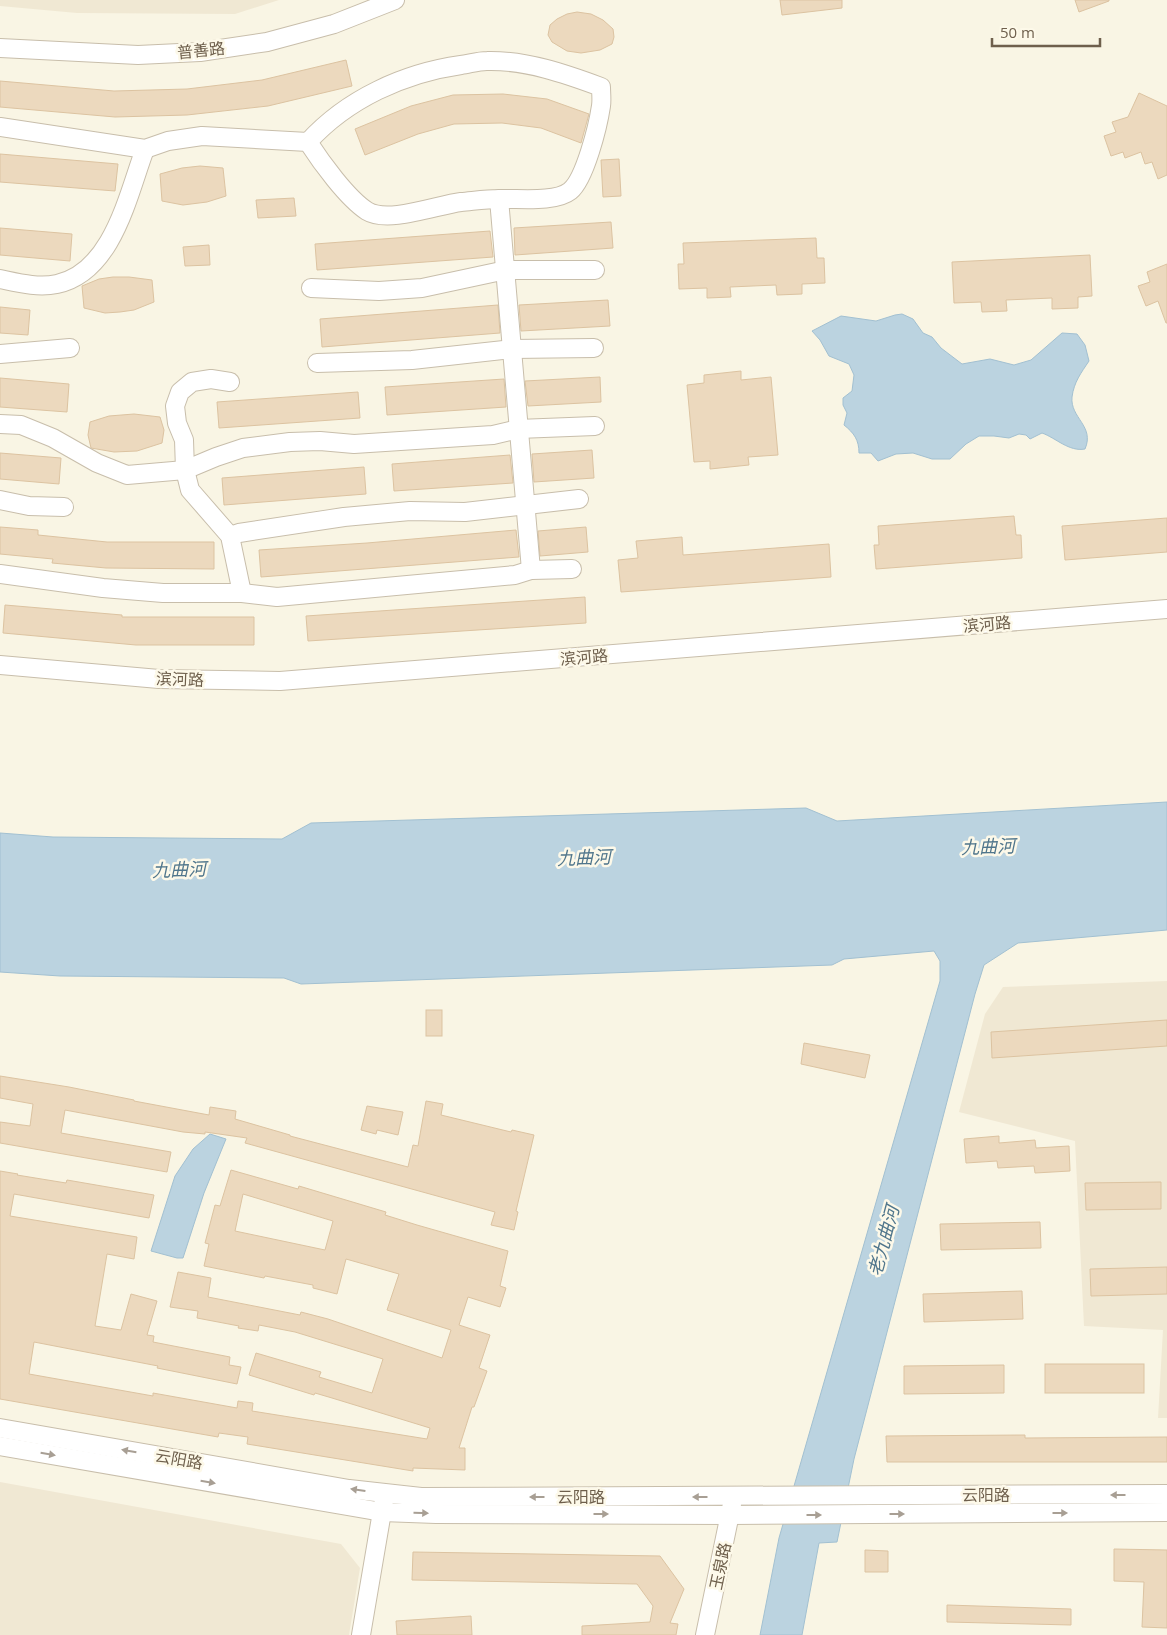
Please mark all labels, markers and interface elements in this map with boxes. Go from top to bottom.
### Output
scale bar [992,15,1100,47]
text: 50 m [1000,22,1035,42]
street label: 普善路 [176,37,226,63]
street label: 滨河路 [962,611,1012,637]
street label: 滨河路 [559,644,609,670]
street label: 滨河路 [156,667,204,691]
water label: 九曲河 [961,833,1018,859]
water label: 九曲河 [557,844,614,870]
water label: 九曲河 [152,856,209,882]
water label: 老九曲河 [862,1200,905,1279]
street label: 云阳路 [153,1444,205,1474]
one-way arrow [120,1446,136,1454]
one-way arrow [40,1451,56,1459]
one-way arrow [201,1478,217,1486]
street label: 云阳路 [962,1484,1010,1506]
one-way arrow [350,1486,366,1494]
street label: 云阳路 [557,1486,605,1508]
one-way arrow [1110,1491,1126,1499]
one-way arrow [529,1493,545,1501]
one-way arrow [692,1493,708,1501]
one-way arrow [413,1509,429,1517]
one-way arrow [1052,1509,1068,1517]
one-way arrow [593,1510,609,1518]
one-way arrow [889,1510,905,1518]
one-way arrow [806,1511,822,1519]
street label: 玉泉路 [704,1540,736,1592]

